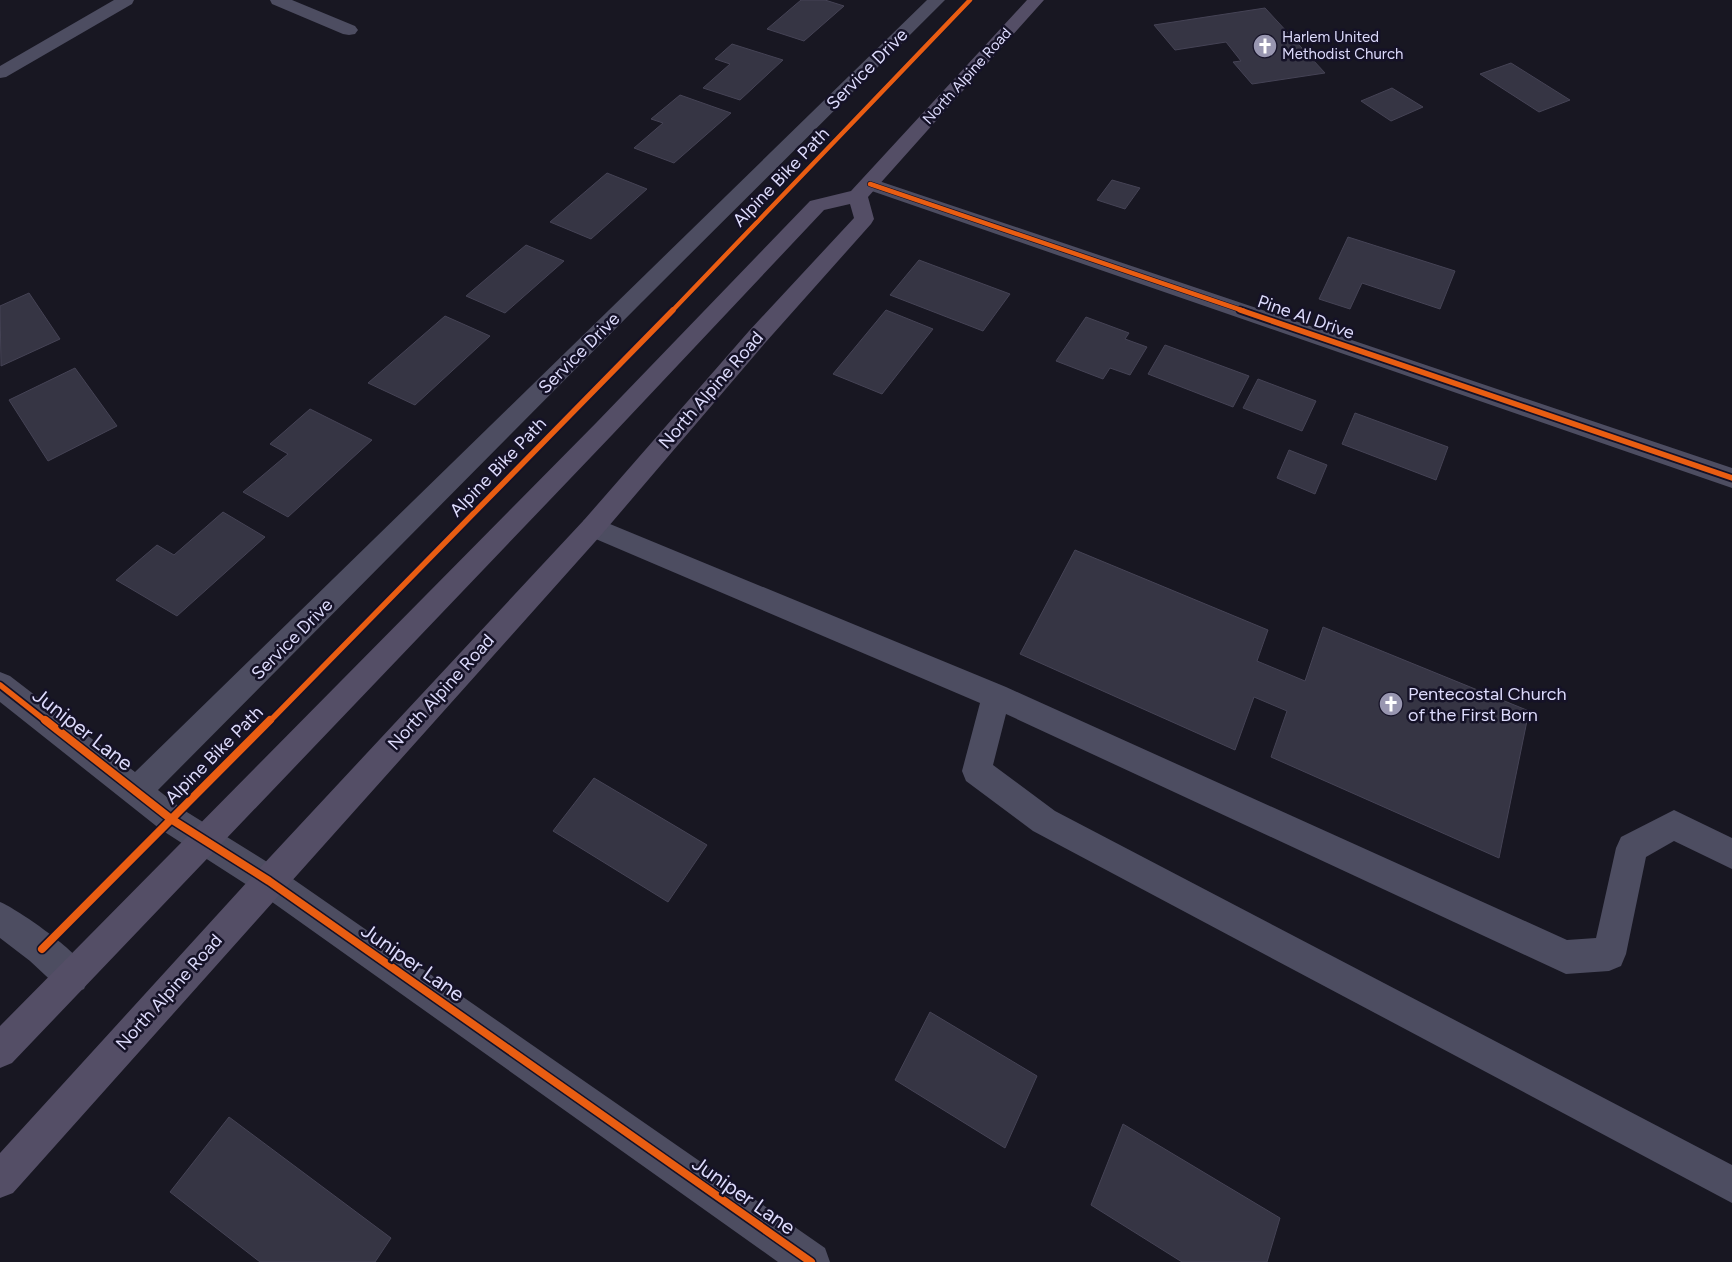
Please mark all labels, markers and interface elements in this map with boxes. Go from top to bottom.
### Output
street label: Service Drive [822,24,912,114]
street label: North Alpine Road [919,24,1015,128]
place label: Harlem United Methodist Church [1282,28,1403,63]
church icon: Harlem United Methodist Church [1252,33,1278,59]
street label: Alpine Bike Path [728,123,834,231]
street label: Pine Al Drive [1255,290,1358,344]
street label: Service Drive [534,308,624,398]
street label: North Alpine Road [654,327,768,453]
street label: Alpine Bike Path [445,413,551,521]
street label: Service Drive [247,594,337,684]
street label: North Alpine Road [383,629,499,755]
street label: Juniper Lane [28,682,138,776]
place label: Pentecostal Church of the First Born [1408,683,1567,726]
church icon: Pentecostal Church of the First Born [1378,691,1404,717]
street label: Alpine Bike Path [160,701,268,809]
street label: Juniper Lane [357,917,469,1007]
street label: North Alpine Road [111,929,227,1055]
street label: Juniper Lane [688,1150,800,1240]

